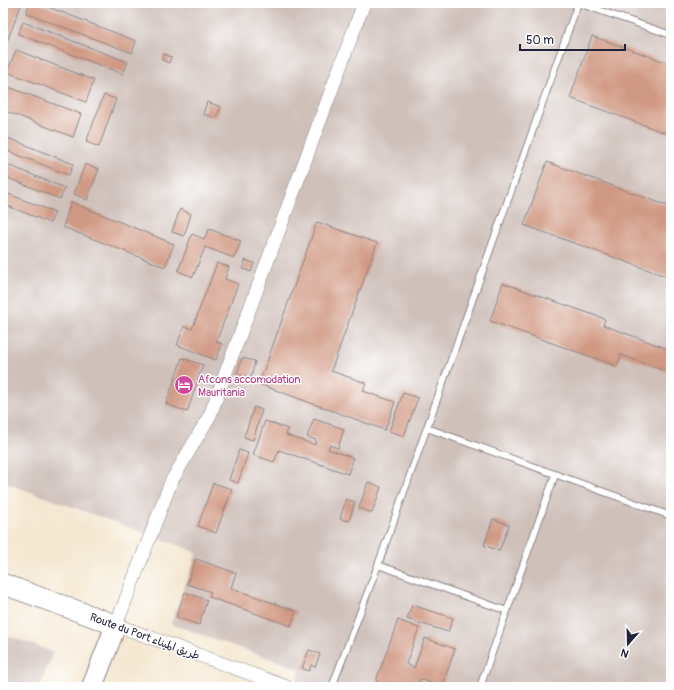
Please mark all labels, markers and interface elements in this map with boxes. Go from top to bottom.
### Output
scale bar [520,26,625,52]
text: 50 m [526,33,554,48]
place label: Afcons accomodation Mauritania [198,373,300,399]
hotel icon: Afcons accomodation Mauritania [173,374,195,396]
street label: Route du Port طريق الميناء [88,611,201,662]
north arrow [608,624,648,664]
text: N [619,645,630,660]

